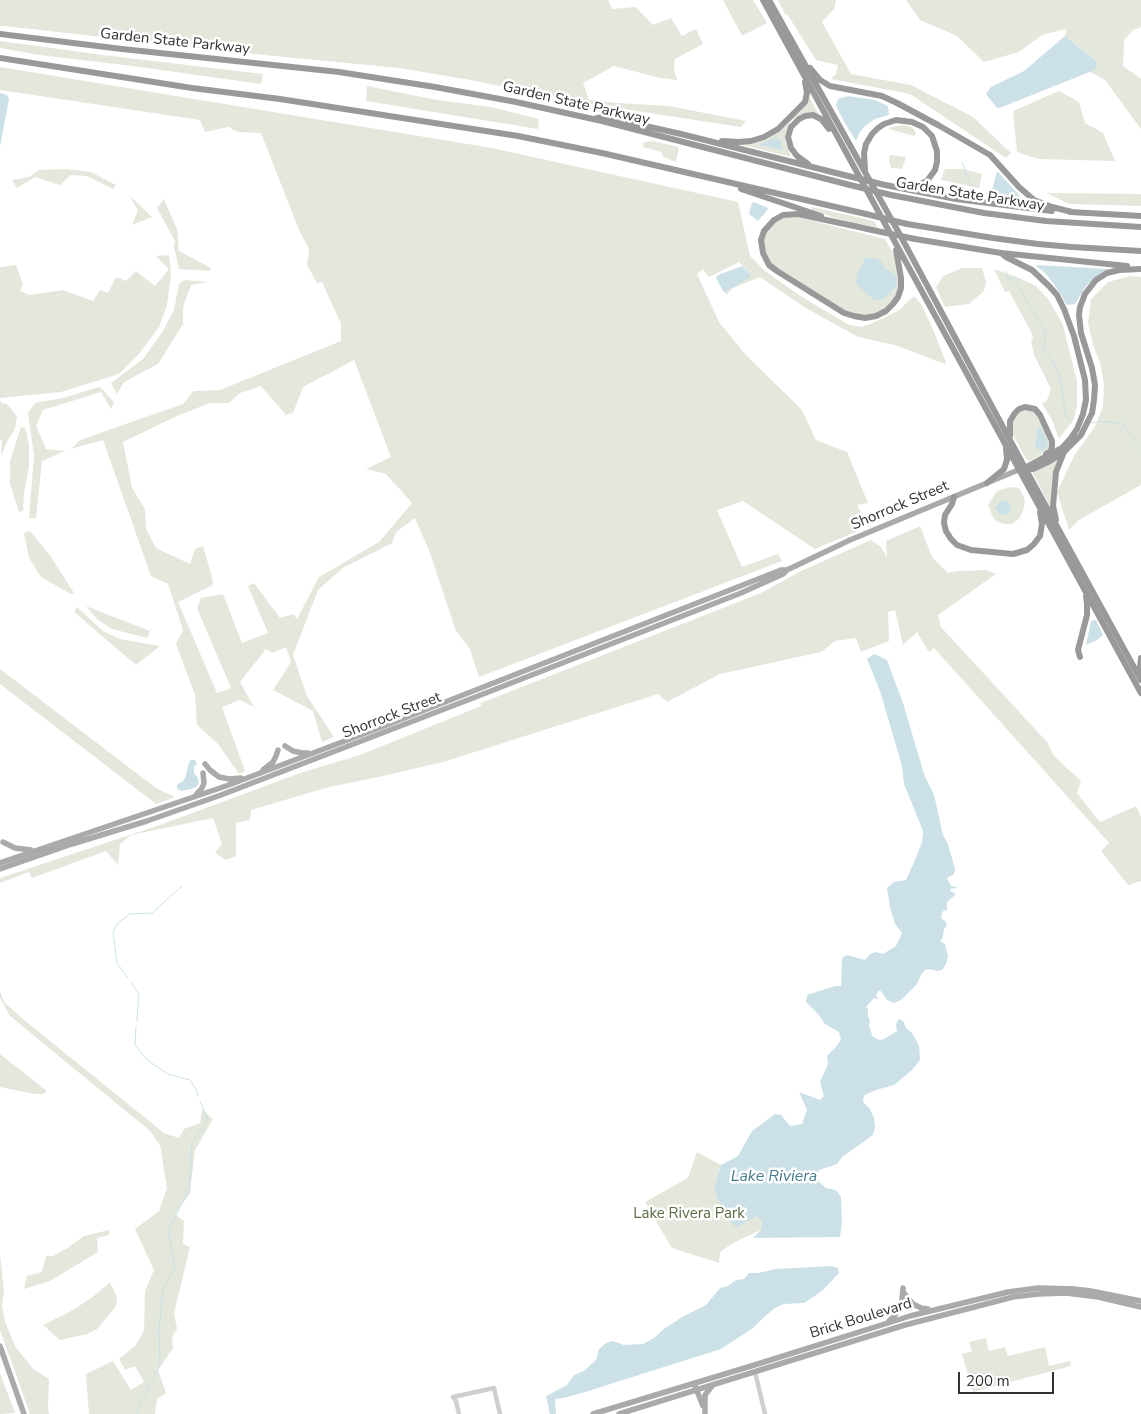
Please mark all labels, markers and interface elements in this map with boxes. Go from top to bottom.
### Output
street label: Garden State Parkway [99,25,251,59]
street label: Garden State Parkway [501,78,651,130]
street label: Garden State Parkway [894,174,1046,216]
street label: Shorrock Street [848,477,952,535]
street label: Shorrock Street [340,689,444,743]
water label: Lake Riviera [731,1167,817,1187]
park label: Lake Rivera Park [633,1205,745,1223]
street label: Brick Boulevard [808,1295,914,1343]
scale bar [961,1362,1057,1394]
text: 200 m [966,1371,1010,1391]

